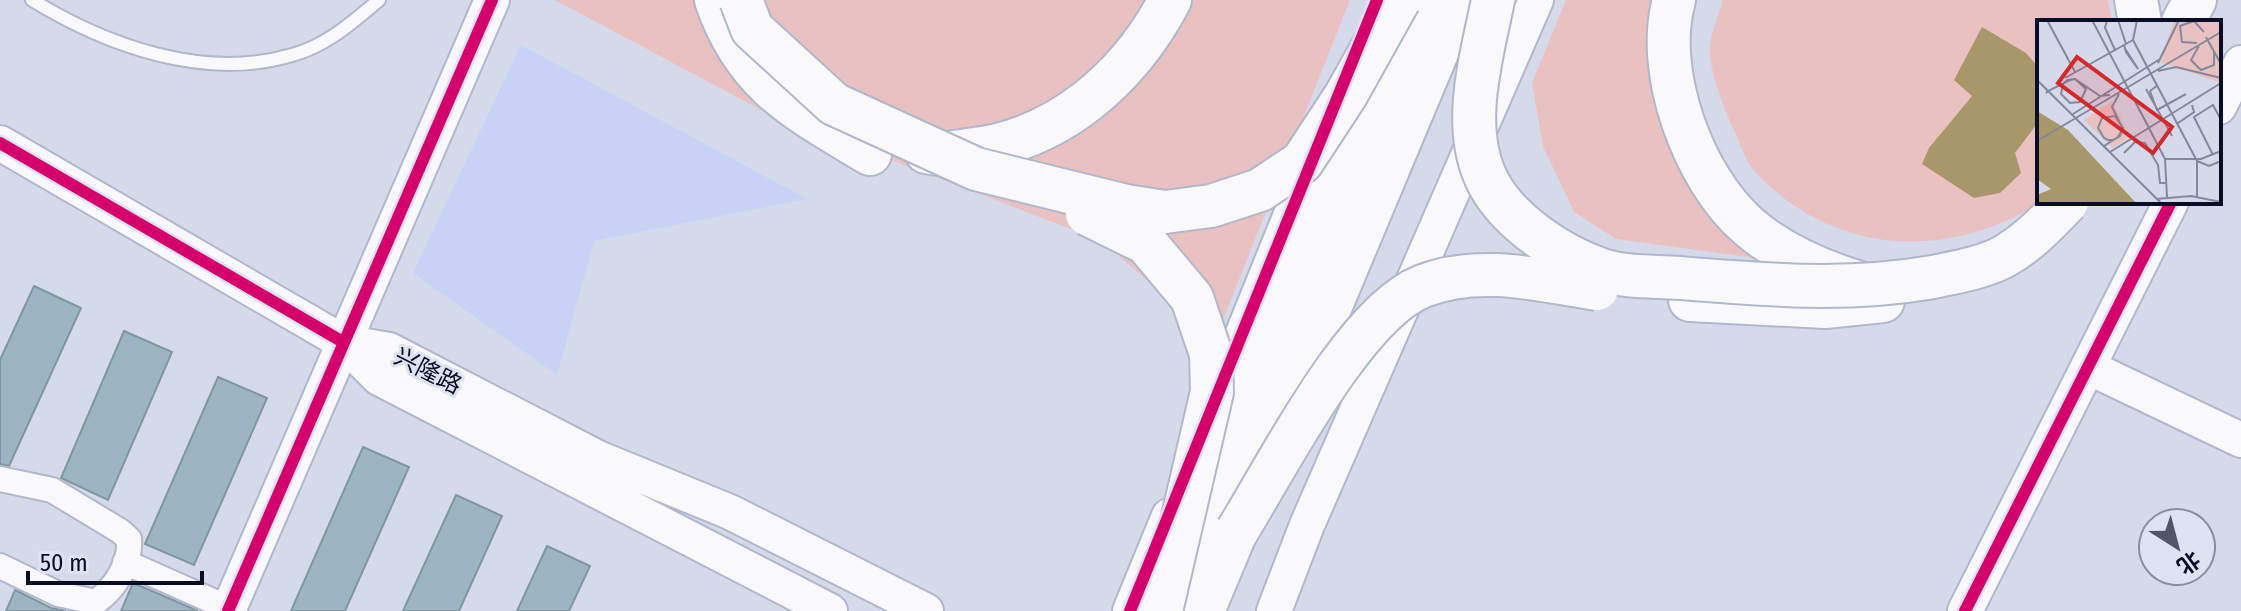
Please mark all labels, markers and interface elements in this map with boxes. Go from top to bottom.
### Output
inset map [2037,20,2221,204]
street label: 兴隆路 [390,342,466,400]
north arrow [2137,507,2217,587]
scale bar [28,535,202,585]
text: 北 [2172,545,2205,580]
text: 50 m [40,549,88,577]

